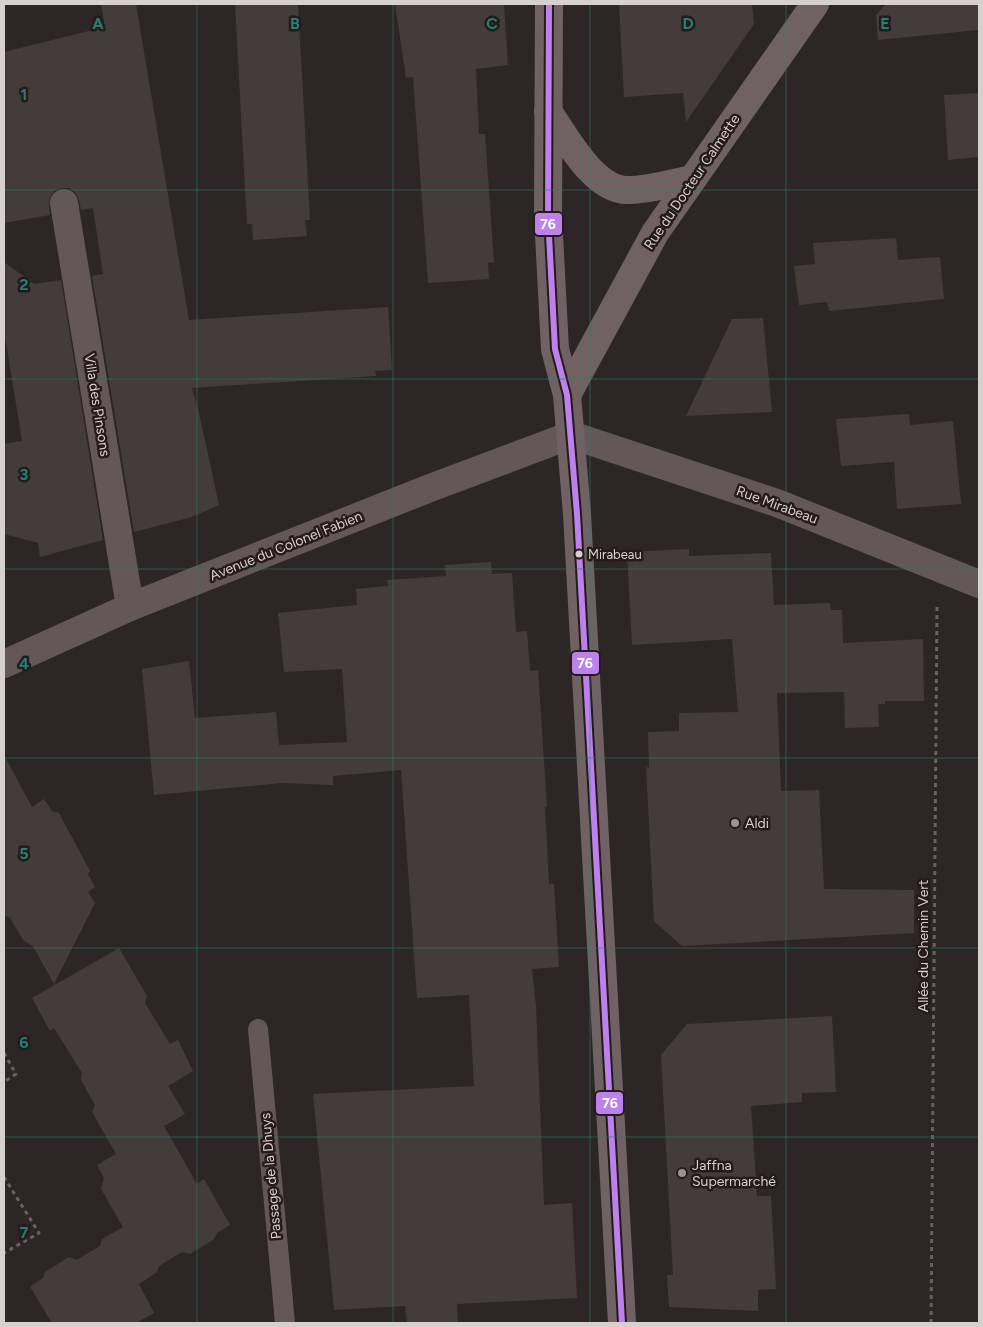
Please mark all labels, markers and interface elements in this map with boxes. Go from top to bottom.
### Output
text: A [92,14,104,33]
text: B [290,14,300,33]
text: C [486,14,498,33]
text: D [682,14,694,33]
text: E [880,14,890,33]
text: 1 [21,85,27,104]
street label: Rue du Docteur Calmette [640,111,744,253]
line badge: 76 [534,212,563,236]
text: 76 [540,216,556,233]
text: 2 [19,275,29,294]
street label: Villa des Pinsons [80,352,114,458]
text: 3 [20,465,29,484]
street label: Rue Mirabeau [734,482,820,528]
street label: Avenue du Colonel Fabien [207,507,365,584]
place label: Mirabeau [588,547,642,562]
marker: Mirabeau [574,549,584,559]
line badge: 76 [571,651,600,675]
text: 4 [19,654,29,673]
text: 76 [577,655,593,672]
place label: Aldi [745,815,769,832]
marker: Aldi [729,817,741,829]
text: 5 [19,844,29,863]
street label: Allée du Chemin Vert [915,880,932,1012]
text: 6 [19,1033,29,1052]
line badge: 76 [595,1091,624,1115]
text: 76 [602,1095,618,1112]
street label: Passage de la Dhuys [257,1112,285,1240]
place label: Jaffna Supermarché [692,1157,776,1190]
marker: Jaffna Supermarché [676,1167,688,1179]
text: 7 [20,1223,29,1242]

